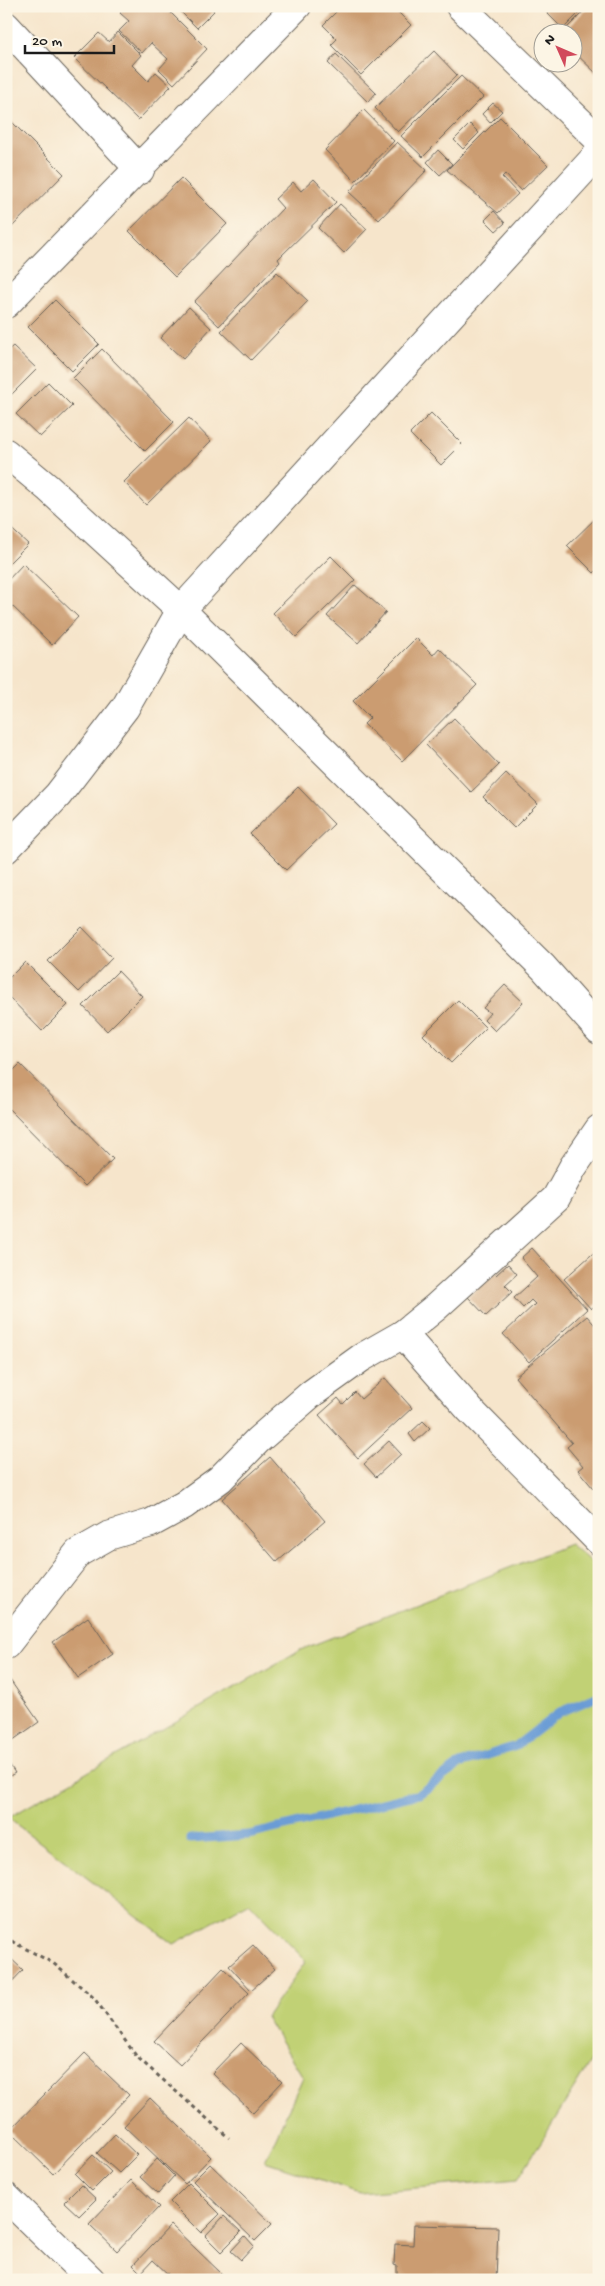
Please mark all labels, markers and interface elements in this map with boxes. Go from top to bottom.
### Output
scale bar [25,22,114,54]
north arrow [532,22,582,72]
text: N [541,31,560,50]
text: 20 m [32,33,62,51]

